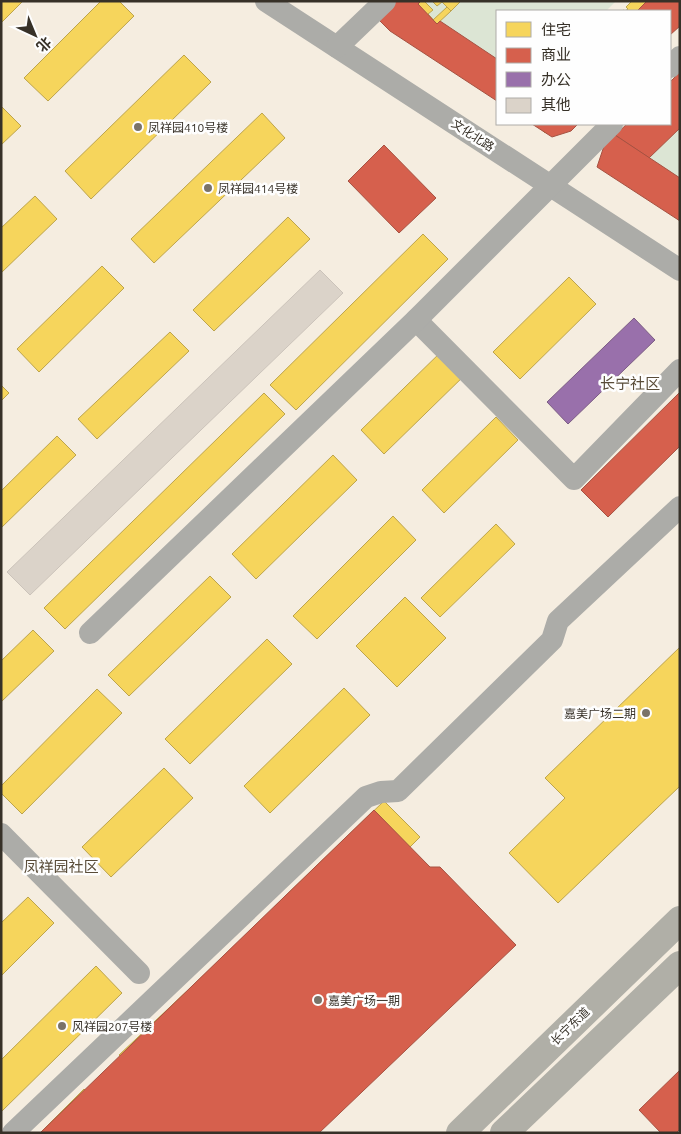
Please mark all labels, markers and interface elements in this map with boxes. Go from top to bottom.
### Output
north arrow [10,10,60,60]
legend [496,10,671,125]
text: 住宅 [541,21,571,38]
text: 北 [33,34,55,55]
text: 商业 [541,46,571,63]
text: 办公 [541,71,571,88]
text: 其他 [541,96,571,113]
street label: 文化北路 [449,116,497,154]
marker: 凤祥园410号楼 [132,121,144,133]
place label: 凤祥园410号楼 [148,121,228,134]
marker: 凤祥园414号楼 [202,182,214,194]
place label: 凤祥园414号楼 [218,182,298,195]
district label: 长宁社区 [600,375,660,392]
place label: 嘉美广场二期 [564,707,636,720]
marker: 嘉美广场二期 [640,707,652,719]
district label: 凤祥园社区 [23,858,99,875]
marker: 嘉美广场一期 [312,994,324,1006]
place label: 嘉美广场一期 [328,994,400,1007]
street label: 长宁东道 [548,1005,592,1047]
marker: 风祥园207号楼 [56,1020,68,1032]
place label: 风祥园207号楼 [72,1020,152,1033]

